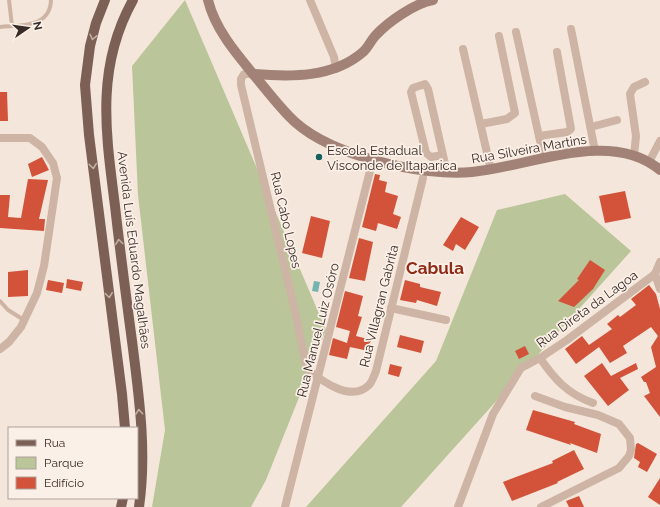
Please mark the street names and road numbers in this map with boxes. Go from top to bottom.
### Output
street label: Rua Silveira Martins [470,131,588,167]
street label: Avenida Luís Eduardo Magalhães [114,150,154,350]
street label: Rua Cabo Lopes [268,170,304,270]
street label: Rua Villagran Gabrita [357,243,401,369]
street label: Rua Manuel Luiz Osóro [294,261,342,399]
street label: Rua Direta da Lagoa [534,267,640,351]

